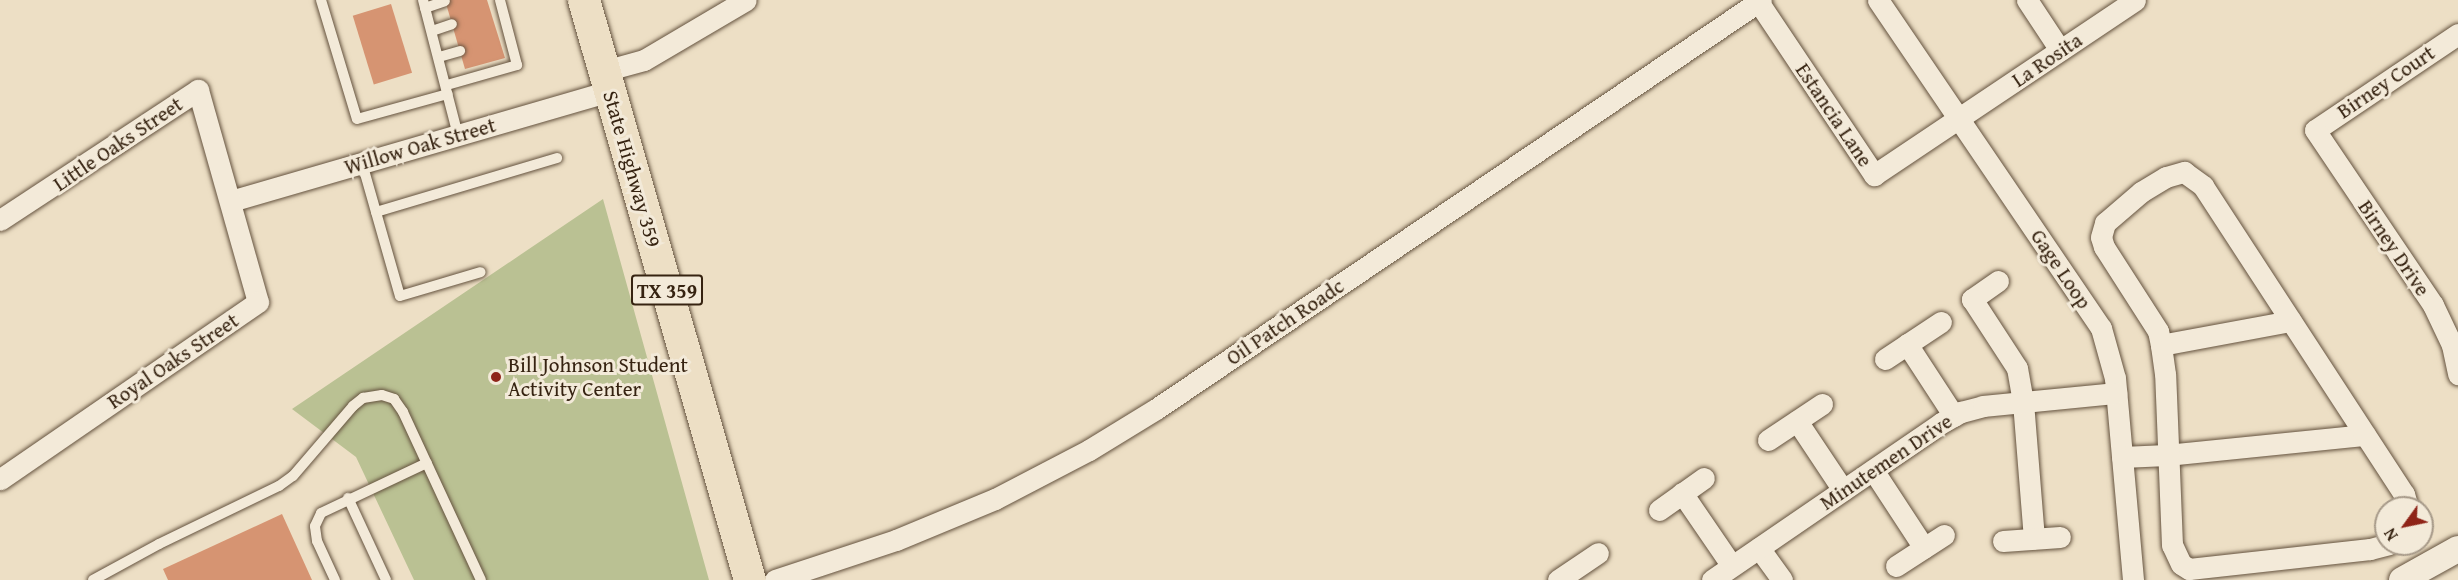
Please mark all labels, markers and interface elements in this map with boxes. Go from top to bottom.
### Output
street label: La Rosita [2007,27,2087,93]
street label: Birney Court [2332,40,2440,124]
street label: Estancia Lane [1790,58,1878,172]
street label: State Highway 359 [598,88,666,250]
street label: Little Oaks Street [48,91,188,197]
street label: Willow Oak Street [341,112,499,180]
street label: Birney Drive [2353,195,2435,301]
street label: Gage Loop [2025,225,2097,313]
road number: TX 359 [631,273,703,307]
street label: Oil Patch Roadc [1221,273,1349,371]
street label: Royal Oaks Street [103,308,243,414]
place label: Bill Johnson Student Activity Center [508,352,688,402]
marker: Bill Johnson Student Activity Center [489,370,503,384]
street label: Minutemen Drive [1815,408,1957,516]
north arrow [2374,496,2434,556]
text: N [2378,524,2404,546]

